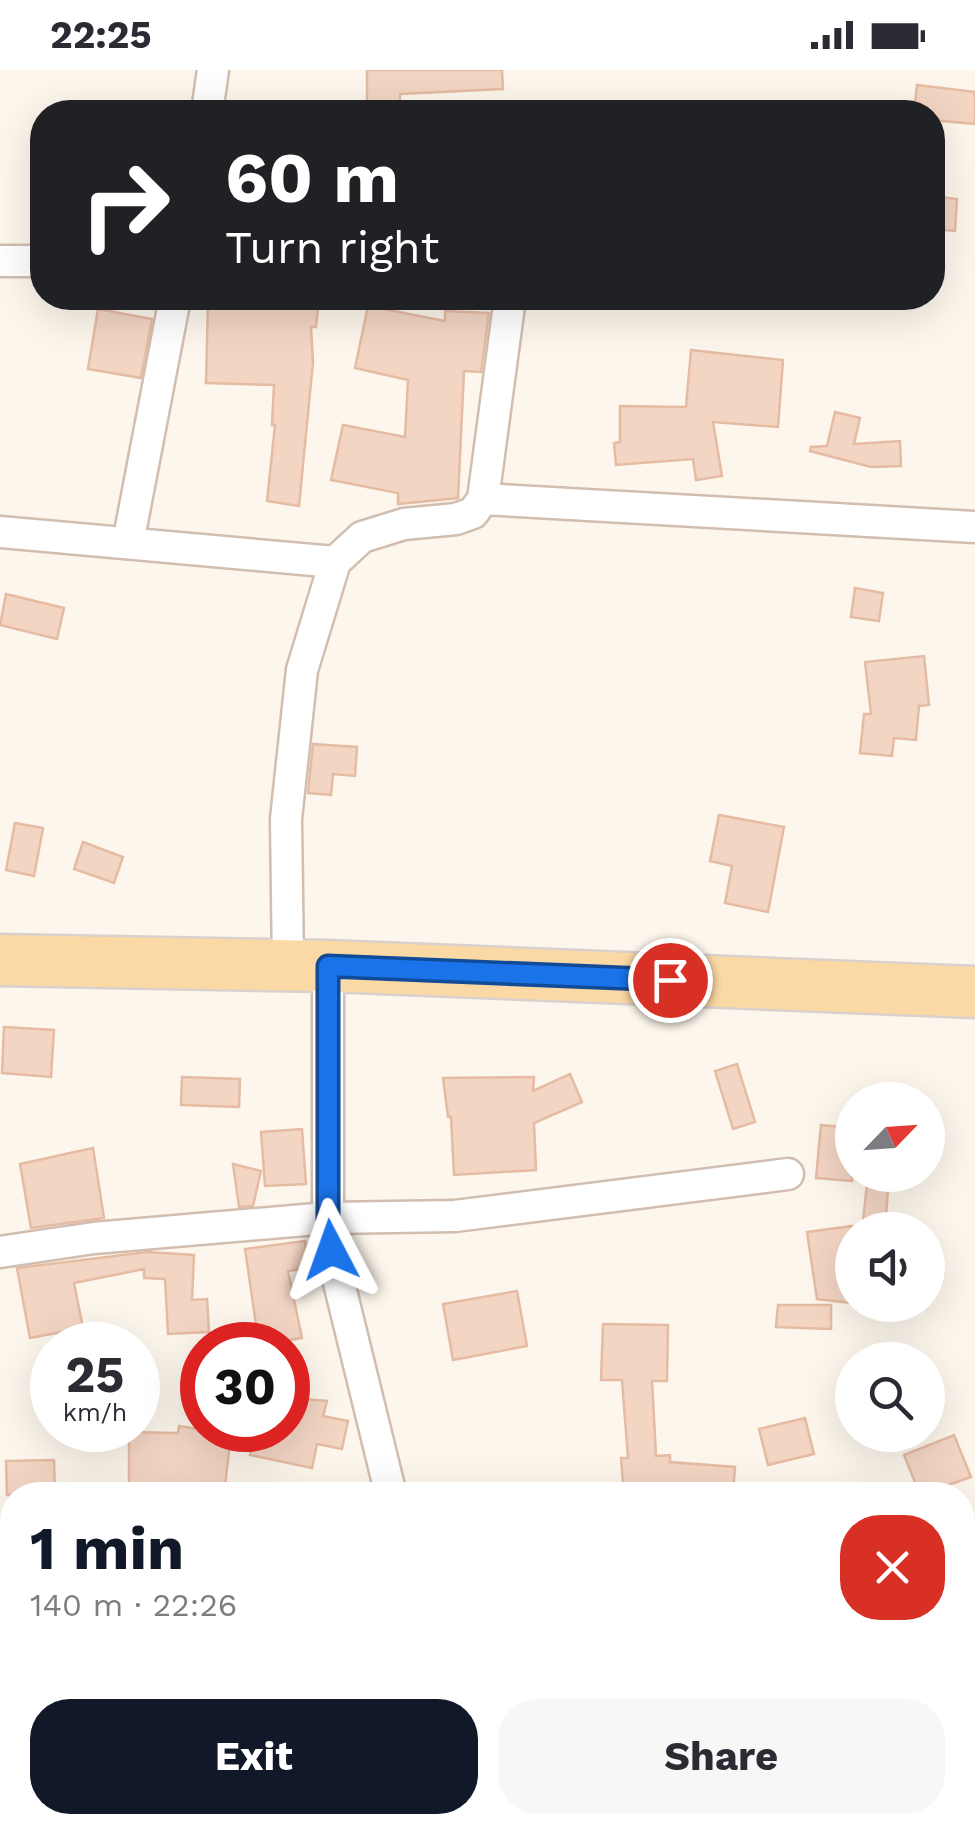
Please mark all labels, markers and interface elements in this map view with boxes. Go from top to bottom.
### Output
text: 22:25 [50,13,152,57]
text: 60 m [225,137,399,219]
icon: right [60,140,190,270]
text: Turn right [225,221,439,274]
pin [628,938,713,1023]
icon: arrive [643,953,698,1008]
north arrow [835,1082,945,1192]
map controls [835,1082,945,1452]
position arrow [279,1198,383,1302]
button: sound [835,1212,945,1322]
speed limit sign: 30 [180,1322,310,1452]
button: search [835,1342,945,1452]
text: 25 [66,1345,124,1404]
text: km/h [63,1398,127,1427]
text: 1 min [30,1513,184,1584]
button: close [840,1515,945,1620]
text: 140 m · 22:26 [30,1586,237,1624]
button: Exit [30,1699,478,1814]
button: Share [498,1699,945,1814]

